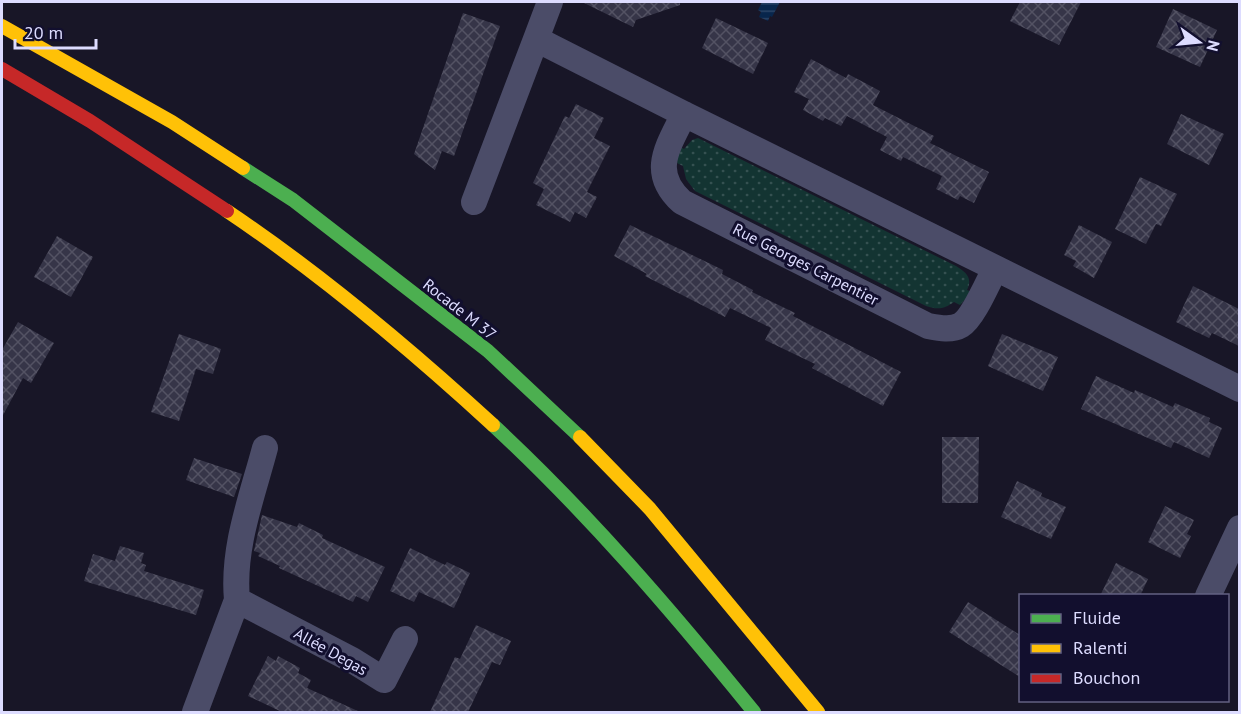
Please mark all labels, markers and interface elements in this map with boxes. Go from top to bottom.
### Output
scale bar [15,12,96,50]
north arrow [1169,12,1229,72]
text: 20 m [24,21,63,44]
text: N [1202,38,1225,54]
street label: Rue Georges Carpentier [730,219,883,310]
street label: Rocade M 37 [419,274,501,344]
legend [1019,594,1229,702]
text: Fluide [1073,606,1121,629]
street label: Allée Degas [291,623,371,679]
text: Ralenti [1073,636,1128,659]
text: Bouchon [1073,666,1140,689]

